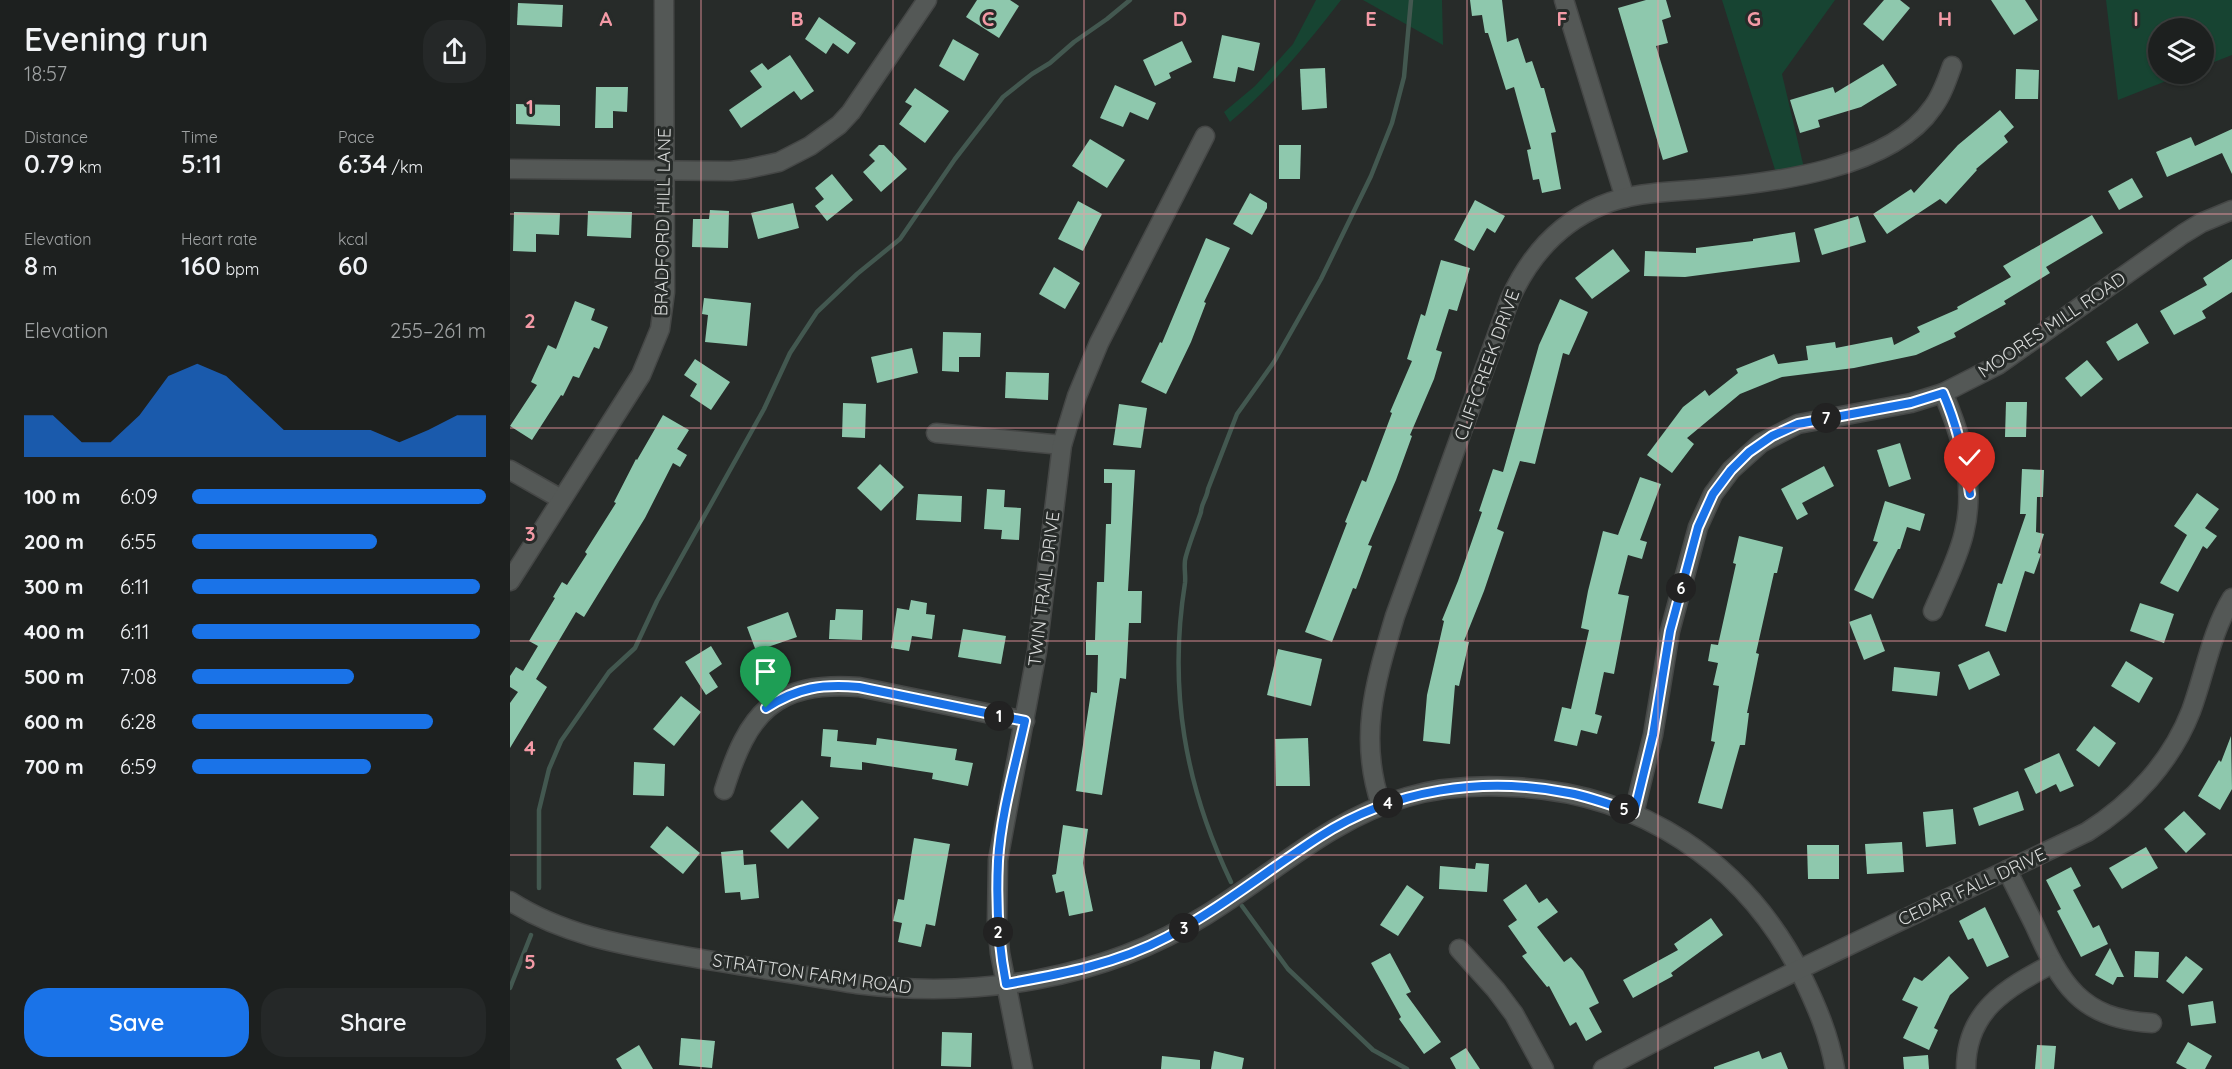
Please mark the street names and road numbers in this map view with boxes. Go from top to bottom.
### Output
street label: BRADFORD HILL LANE [649,128,676,316]
street label: MOORES MILL ROAD [1973,267,2130,383]
street label: CLIFFCREEK DRIVE [1449,286,1525,444]
street label: TWIN TRAIL DRIVE [1023,510,1064,668]
street label: CEDAR FALL DRIVE [1894,842,2049,931]
street label: STRATTON FARM ROAD [711,948,913,999]

